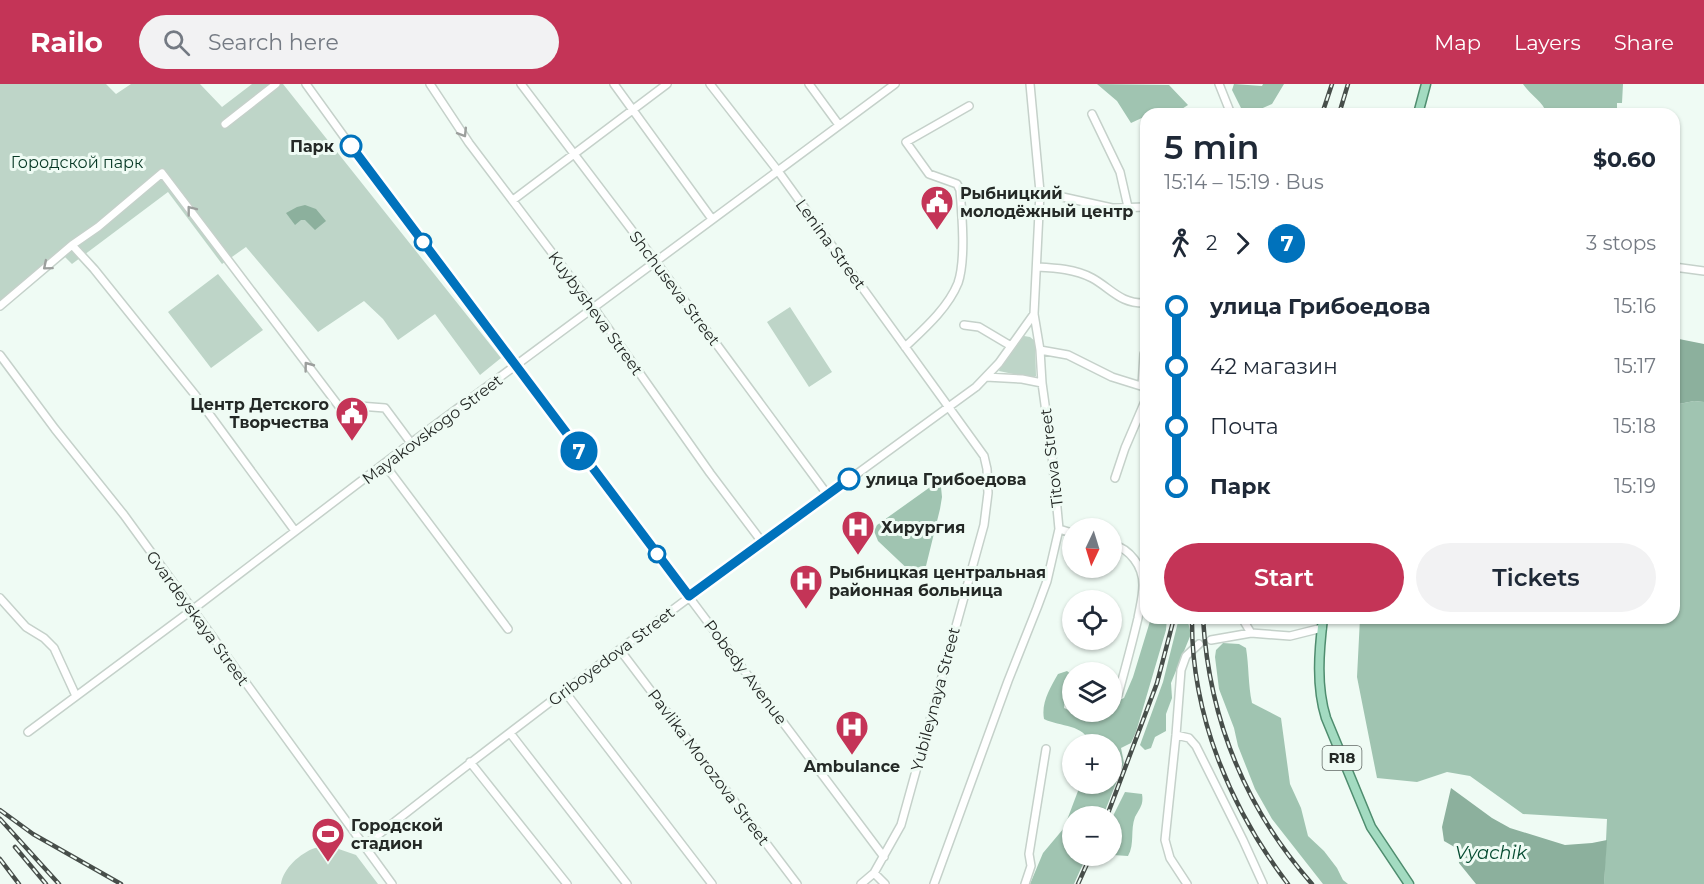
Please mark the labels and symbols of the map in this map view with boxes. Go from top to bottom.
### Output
one-way arrow [455,127,467,137]
marker: Парк [340,135,362,157]
place label: Парк [290,137,335,156]
park label: Городской парк [11,153,144,172]
public building icon: Рыбницкий молодёжный центр [919,184,955,231]
place label: Рыбницкий молодёжный центр [960,184,1133,221]
street label: Lenina Street [791,195,870,294]
one-way arrow [187,206,198,217]
street label: Shchuseva Street [625,227,724,350]
unlabelled marker [414,233,432,251]
street label: Kuybysheva Street [544,248,647,379]
one-way arrow [43,259,54,270]
one-way arrow [304,361,315,372]
street label: Mayakovskogo Street [359,370,506,488]
place label: Центр Детского Творчества [190,395,329,432]
public building icon: Центр Детского Творчества [334,395,370,442]
street label: Titova Street [1036,407,1067,509]
line badge: 7 [560,432,598,470]
marker: улица Грибоедова [838,468,860,490]
place label: улица Грибоедова [865,470,1026,489]
hospital icon: Хирургия [840,509,876,556]
place label: Хирургия [881,518,965,537]
north arrow [1062,518,1122,578]
unlabelled marker [648,545,666,563]
street label: Gvardeyskaya Street [142,547,253,690]
hospital icon: Рыбницкая центральная районная больница [788,563,824,610]
place label: Рыбницкая центральная районная больница [829,563,1046,600]
street label: Griboyedova Street [545,603,678,710]
street label: Pobedy Avenue [700,616,791,728]
street label: Yubileynaya Street [907,625,964,773]
street label: Pavlika Morozova Street [644,686,774,849]
hospital icon: Ambulance [834,709,870,756]
road number: R18 [1322,746,1362,770]
place label: Ambulance [803,757,900,776]
sports icon: Городской стадион [310,816,346,863]
place label: Городской стадион [351,816,443,853]
water label: Vyachik [1455,842,1528,864]

